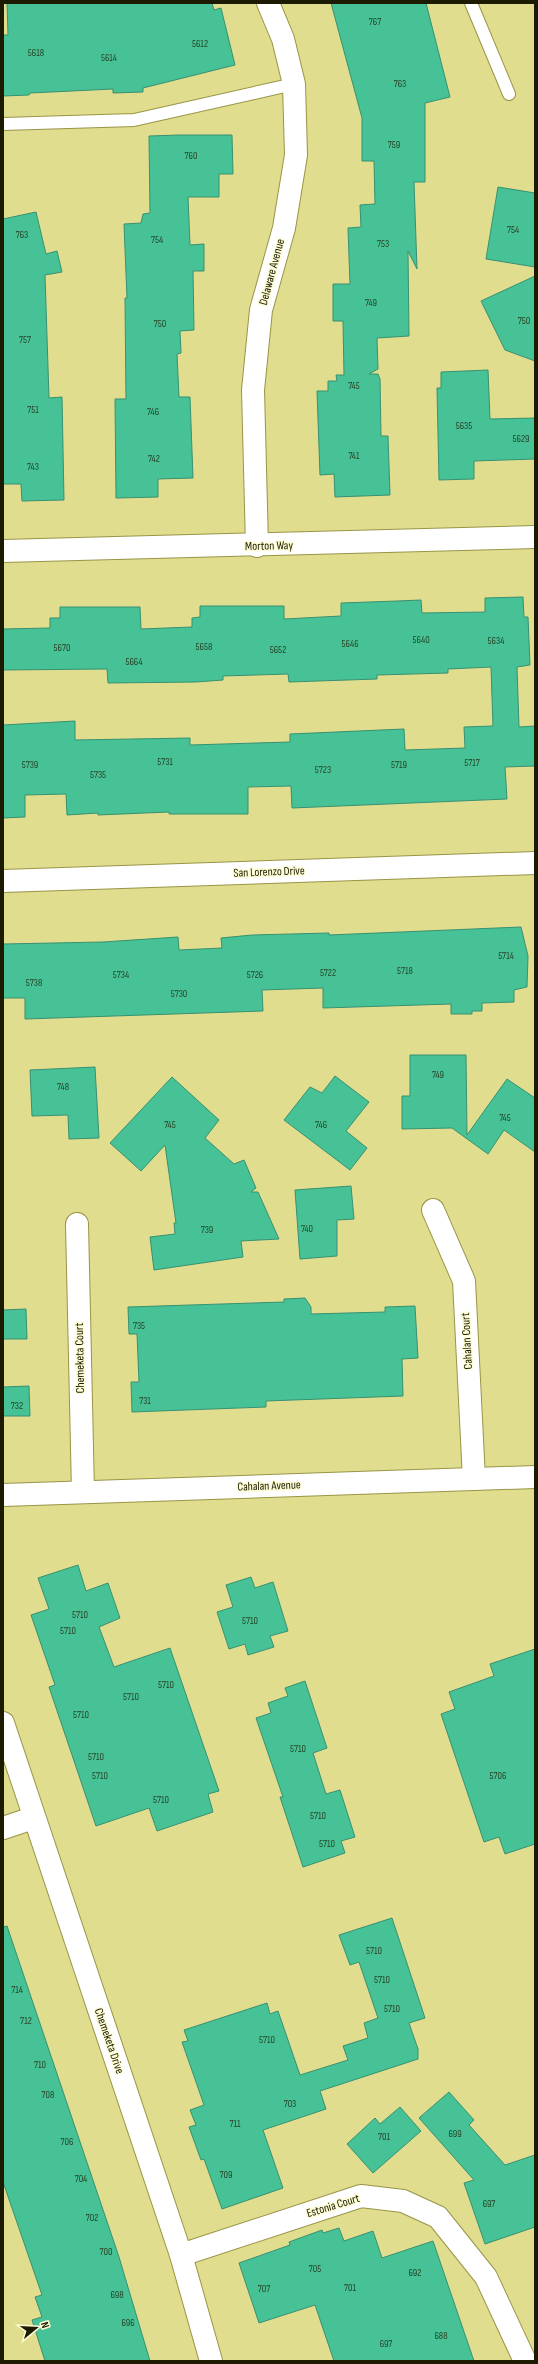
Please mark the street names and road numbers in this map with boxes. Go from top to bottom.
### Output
street label: Delaware Avenue [256,237,288,307]
street label: Morton Way [245,538,293,554]
street label: San Lorenzo Drive [233,863,305,881]
street label: Cahalan Court [458,1312,476,1370]
street label: Chemeketa Court [72,1322,88,1393]
street label: Cahalan Avenue [237,1477,301,1495]
street label: Chemeketa Drive [91,2006,127,2076]
street label: Estonia Court [305,2191,362,2221]

